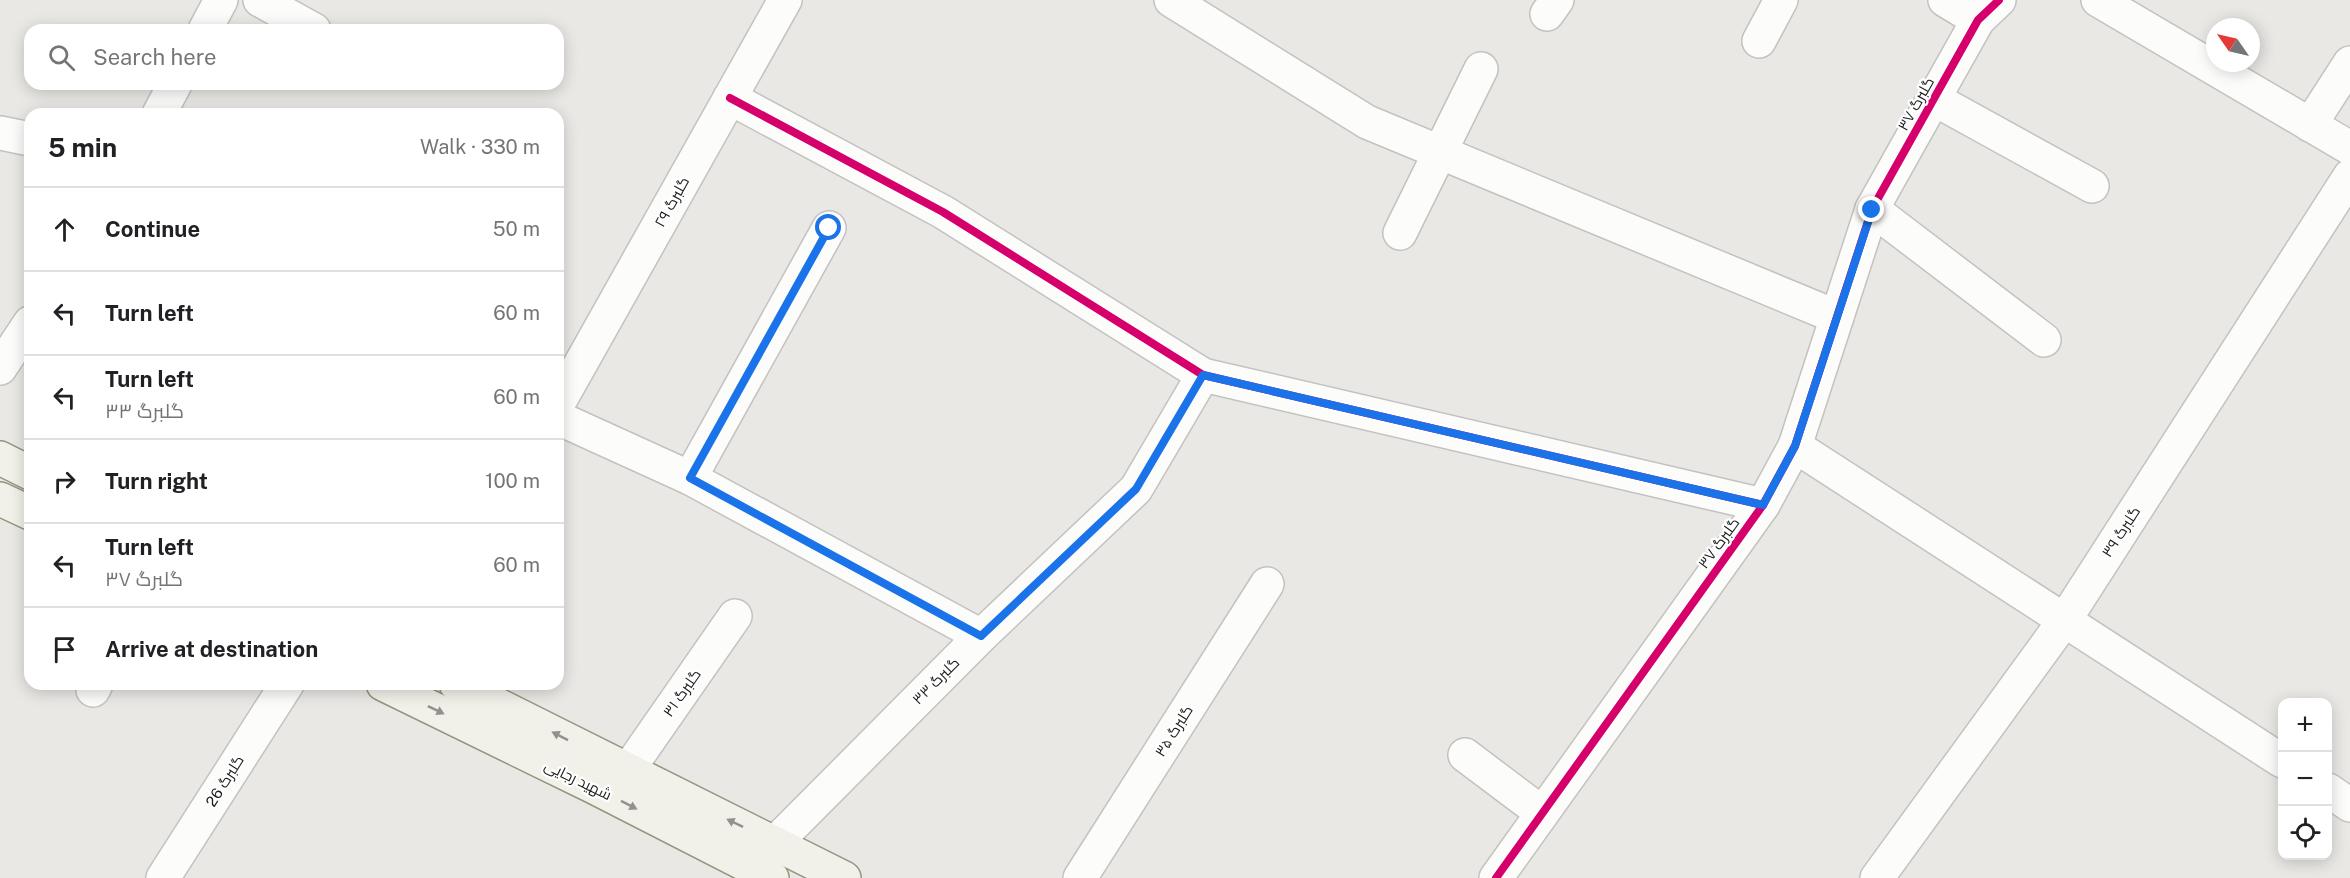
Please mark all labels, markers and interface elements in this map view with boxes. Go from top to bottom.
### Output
north arrow [2206,18,2260,72]
search box [24,24,564,90]
icon: search [45,41,78,74]
text: Search here [93,44,217,70]
street label: گلبرگ ۳۷ [1894,74,1938,134]
text: 5 min [48,132,117,163]
text: Walk · 330 m [420,135,540,159]
street label: گلبرگ ۲۹ [651,174,693,230]
route end [1858,196,1884,222]
icon: ahead [48,213,81,246]
route start [815,214,841,240]
text: Continue [105,216,200,242]
text: 50 m [493,217,540,241]
icon: left [48,297,81,330]
text: Turn left [105,300,194,326]
text: 60 m [493,301,540,325]
text: Turn left [105,366,194,392]
icon: left [48,381,81,414]
text: 60 m [493,385,540,409]
text: گلبرگ ۳۳ [105,399,184,423]
icon: right [48,465,81,498]
text: Turn right [105,468,208,494]
text: 100 m [485,469,540,493]
street label: گلبرگ ۳۹ [2098,503,2144,561]
street label: گلبرگ ۳۷ [1695,514,1743,572]
text: Turn left [105,534,194,560]
icon: left [48,549,81,582]
text: 60 m [493,553,540,577]
text: گلبرگ ۳۷ [105,567,183,591]
icon: arrive [48,633,81,666]
text: Arrive at destination [105,636,318,662]
street label: گلبرگ ۳۳ [909,654,963,708]
street label: گلبرگ ۳۱ [659,666,705,720]
map controls [2278,698,2332,860]
button: + [2278,698,2332,752]
street label: گلبرگ ۳۵ [1151,702,1197,760]
one-way arrow [427,705,444,714]
one-way arrow [552,732,569,741]
street label: گلبرگ 26 [202,752,248,810]
button: − [2278,752,2332,806]
street label: شهید رجایی [541,756,614,805]
one-way arrow [621,800,638,810]
button: locate [2278,806,2332,860]
one-way arrow [726,819,744,829]

